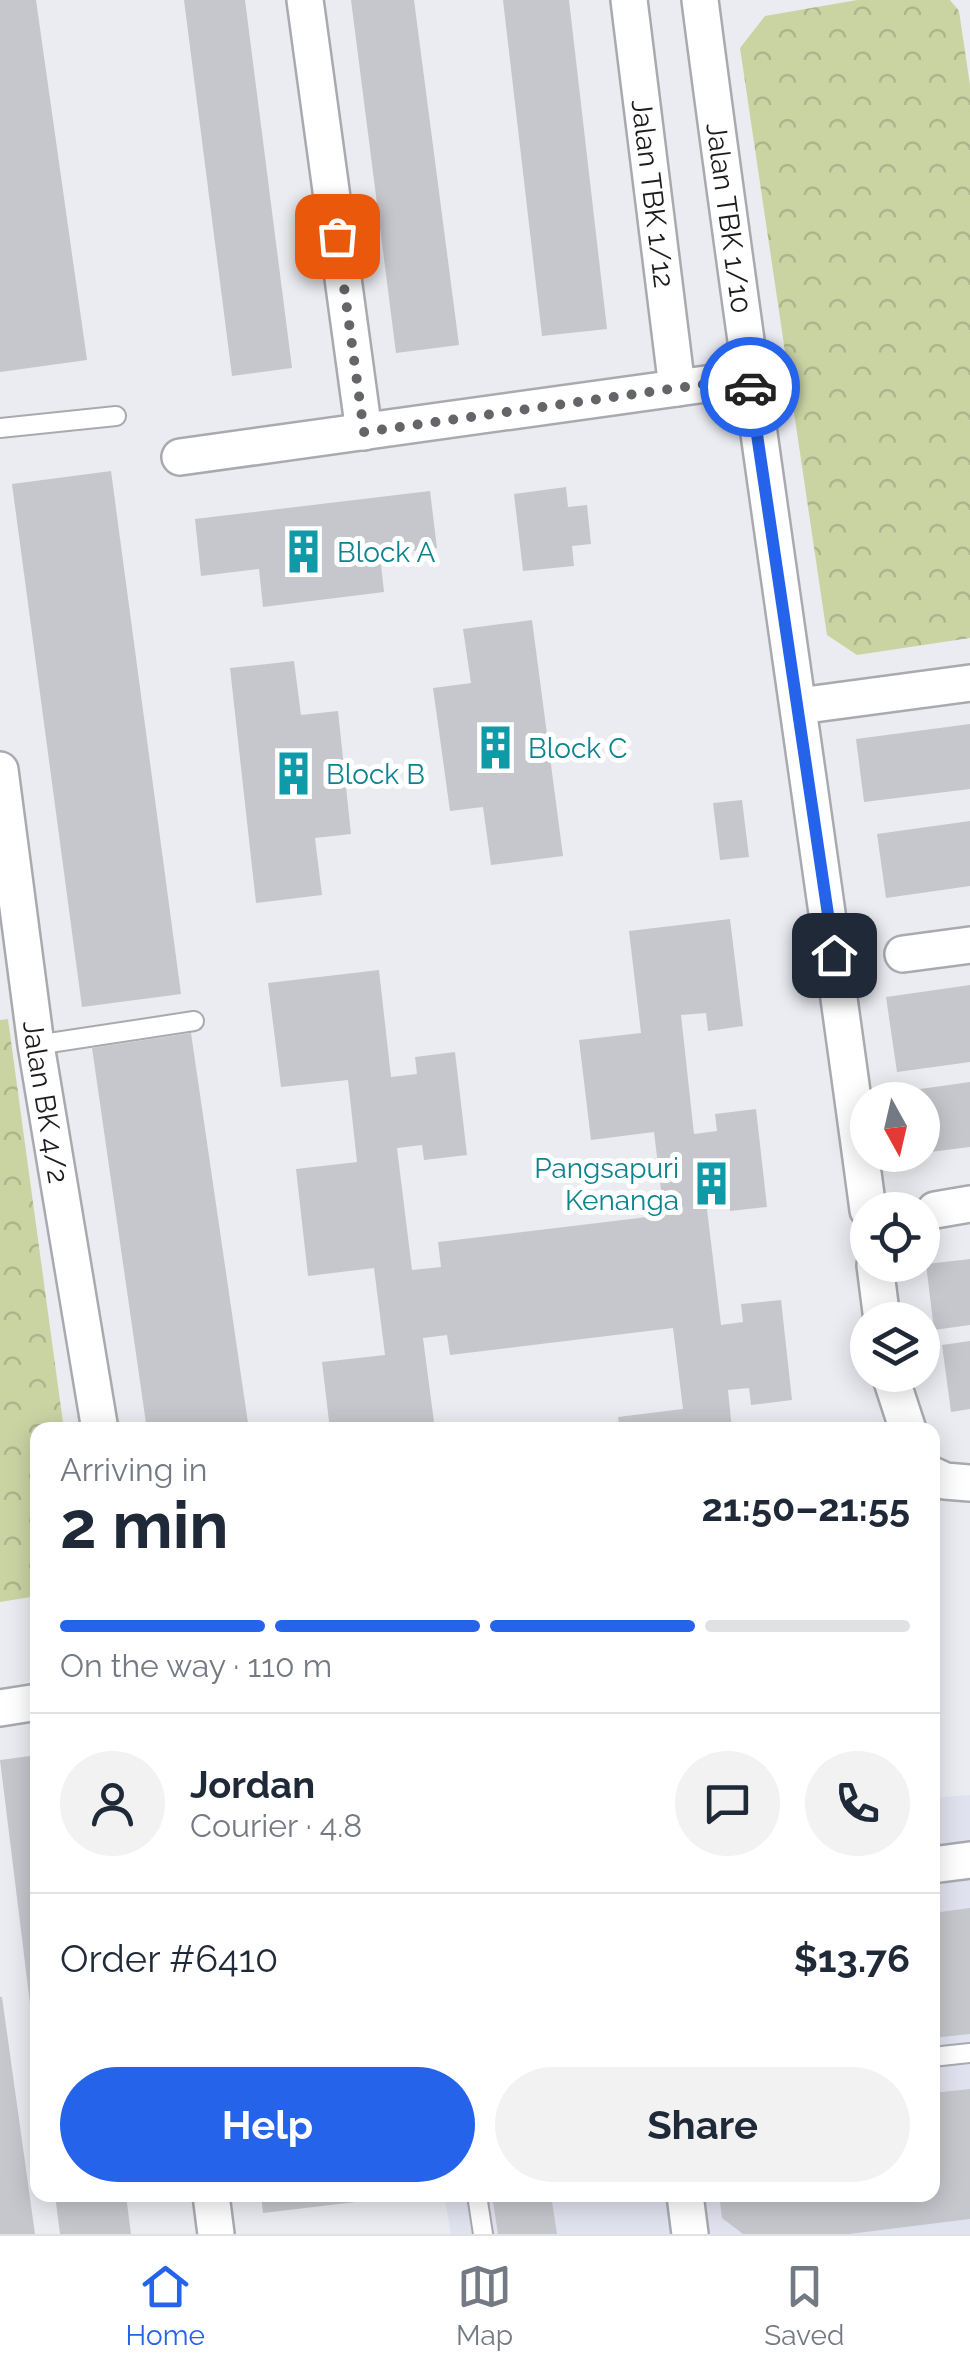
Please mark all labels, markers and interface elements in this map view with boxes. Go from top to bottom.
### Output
street label: Jalan TBK 1/12 [625,97,681,290]
street label: Jalan TBK 1/10 [700,121,758,315]
pin [295,194,380,279]
icon: bag [310,209,365,264]
courier [700,337,800,437]
icon: car [723,360,778,415]
building icon: Block A [280,528,328,576]
place label: Block A [337,536,435,569]
building icon: Block C [471,724,519,772]
place label: Block C [528,732,628,765]
building icon: Block B [269,750,317,798]
place label: Block B [326,758,425,791]
pin [792,913,877,998]
icon: home [807,928,862,983]
street label: Jalan BK 4/2 [16,1018,75,1186]
north arrow [850,1082,940,1172]
map controls [850,1082,940,1392]
place label: Pangsapuri Kenanga [534,1152,679,1217]
building icon: Pangsapuri Kenanga [688,1160,736,1208]
button: locate [850,1192,940,1282]
button: layers [850,1302,940,1392]
text: Arriving in [60,1451,207,1488]
text: 21:50–21:55 [701,1485,910,1530]
text: 2 min [60,1487,229,1563]
text: On the way · 110 m [60,1647,332,1684]
button: person [60,1751,165,1856]
button: chat [675,1751,780,1856]
button: phone [805,1751,910,1856]
text: Jordan [190,1762,315,1807]
text: Courier · 4.8 [190,1807,362,1844]
text: Order #6410 [60,1936,278,1981]
text: $13.76 [794,1936,910,1981]
button: Help [60,2067,475,2182]
button: Share [495,2067,910,2182]
tab: Home [126,2259,205,2352]
tab: Map [456,2259,513,2352]
tab: Saved [764,2259,844,2352]

